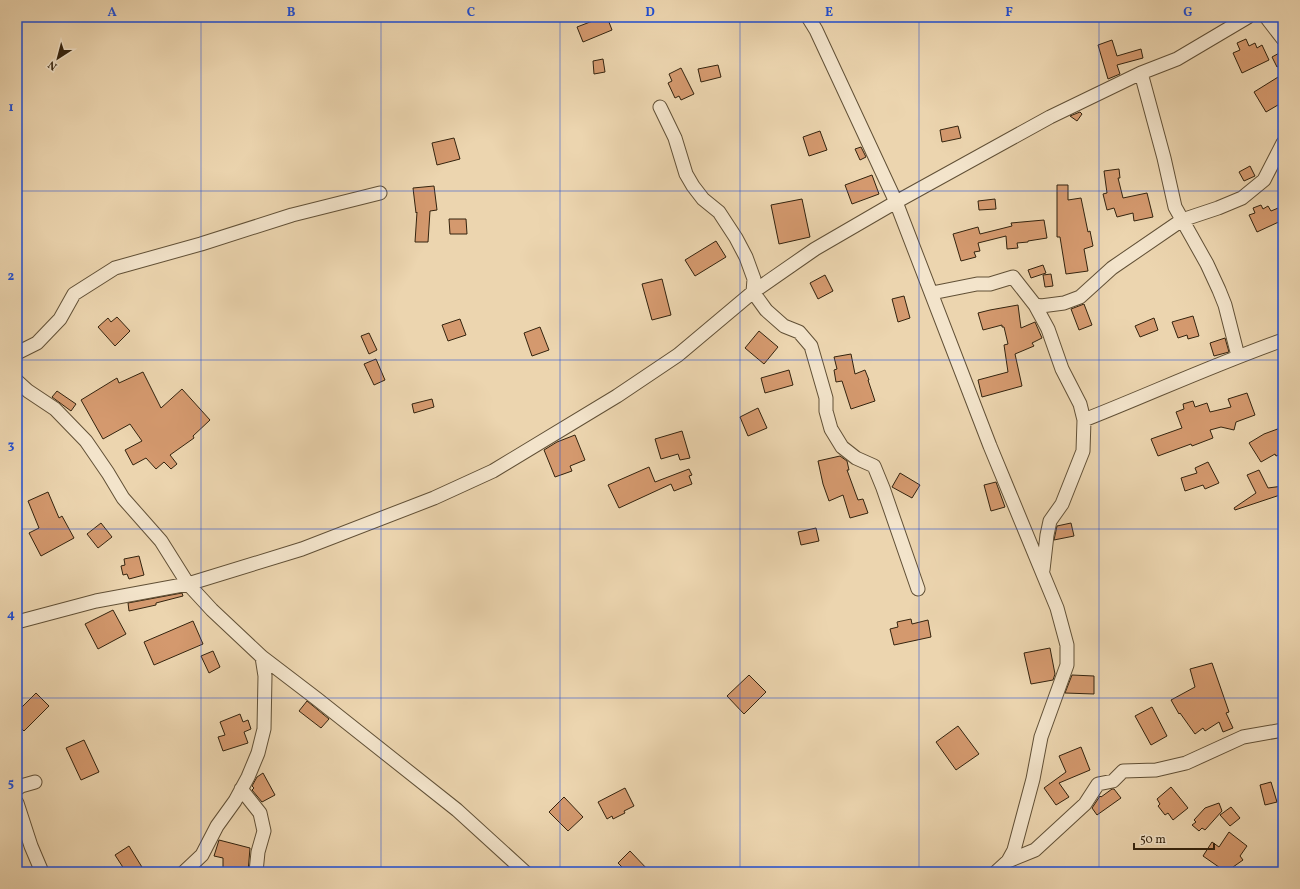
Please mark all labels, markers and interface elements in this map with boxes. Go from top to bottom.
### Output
text: A [107,4,117,22]
text: B [287,4,296,22]
text: C [467,4,475,22]
text: D [645,4,655,22]
text: E [825,4,833,22]
text: F [1005,4,1013,22]
text: G [1183,4,1193,22]
north arrow [38,38,78,78]
text: N [45,56,61,73]
text: 1 [8,99,14,117]
text: 2 [8,268,15,286]
text: 3 [8,437,15,455]
text: 4 [7,606,15,624]
text: 5 [8,775,14,793]
scale bar [1134,825,1214,851]
text: 50 m [1140,832,1166,848]

